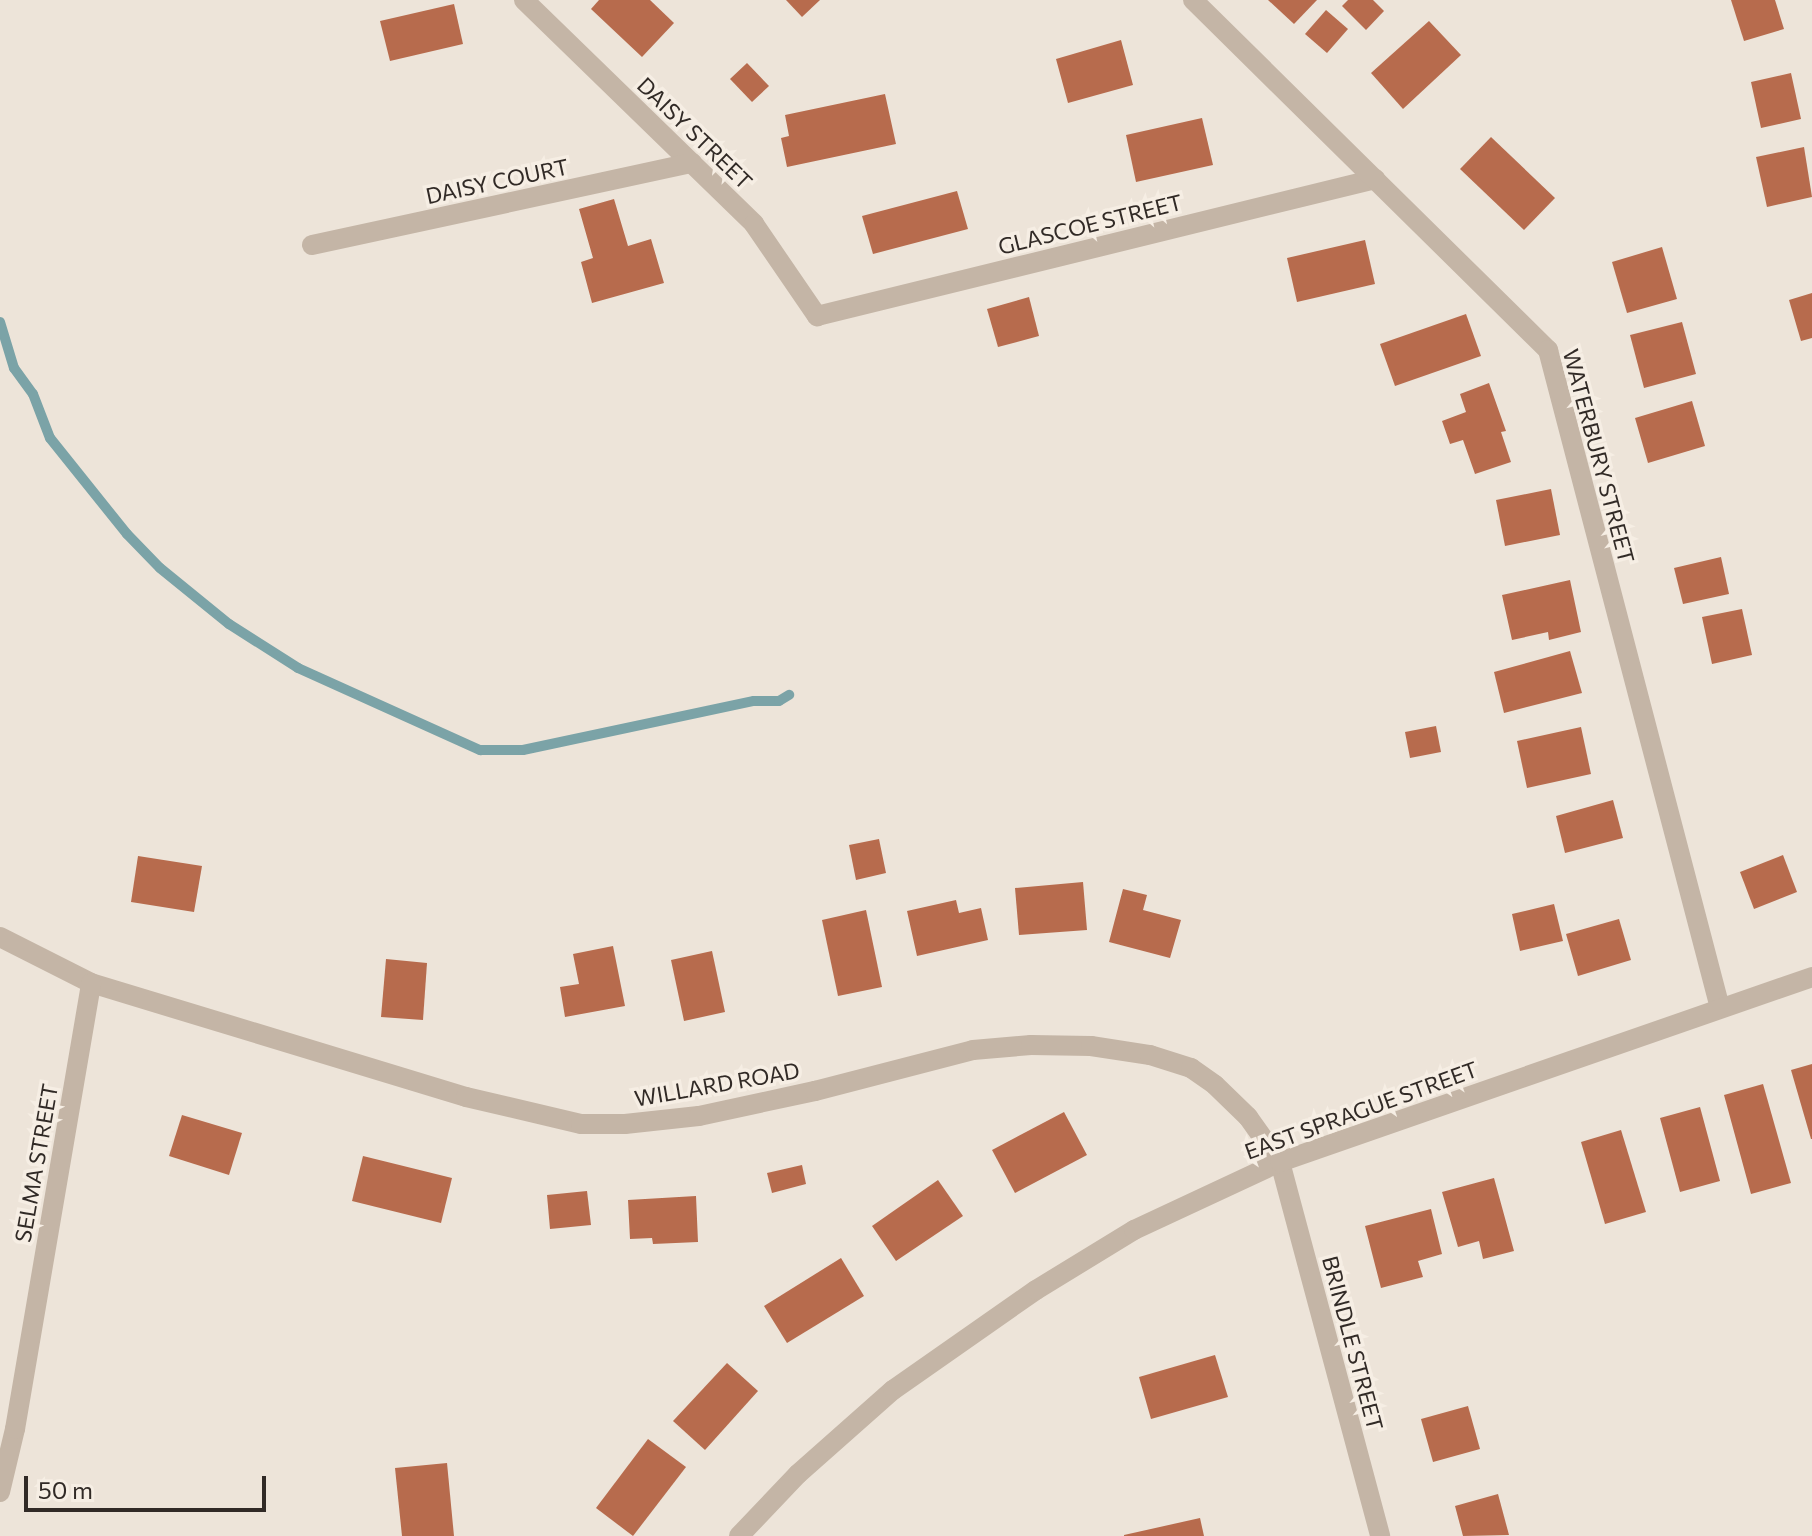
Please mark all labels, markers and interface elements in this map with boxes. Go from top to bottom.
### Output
street label: DAISY STREET [632,72,758,194]
street label: DAISY COURT [423,153,571,209]
street label: GLASCOE STREET [995,188,1185,260]
street label: WATERBURY STREET [1558,346,1640,566]
street label: EAST SPRAGUE STREET [1241,1055,1481,1165]
street label: WILLARD ROAD [632,1056,802,1112]
street label: SELMA STREET [9,1082,63,1244]
street label: BRINDLE STREET [1317,1253,1389,1433]
scale bar [28,1460,270,1510]
text: 50 m [38,1475,93,1504]

